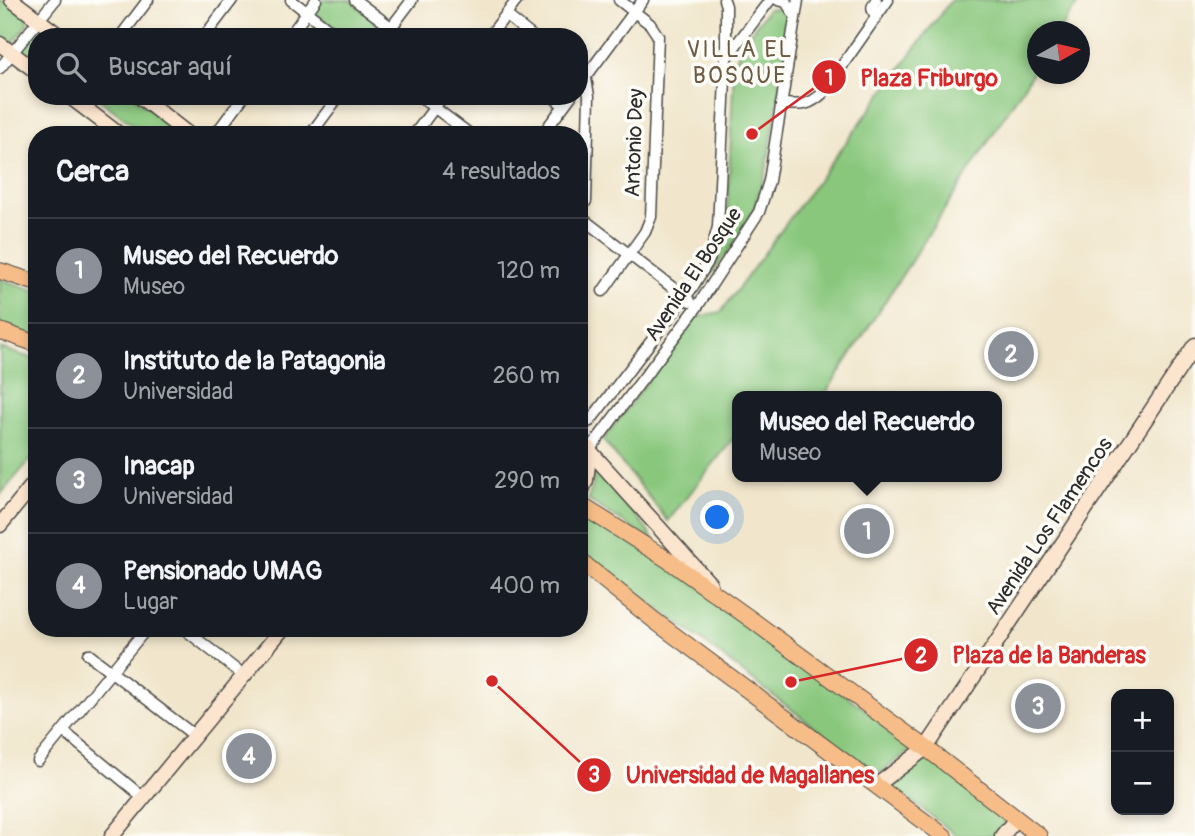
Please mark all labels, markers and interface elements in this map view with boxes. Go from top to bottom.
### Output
north arrow [1027,21,1090,84]
search box [28,28,588,105]
district label: VILLA EL BOSQUE [686,35,794,90]
icon: search [52,48,90,86]
text: Buscar aquí [108,51,232,83]
callout: Plaza Friburgo [811,55,1012,99]
text: Plaza Friburgo [860,64,998,93]
text: 1 [825,65,833,92]
street label: Antonio Dey [619,88,650,198]
text: Cerca [56,153,129,190]
text: 4 resultados [442,157,560,186]
street label: Avenida El Bosque [639,202,749,346]
text: Museo del Recuerdo [123,240,338,272]
text: 1 [75,256,84,285]
text: 120 m [497,256,560,285]
text: Museo [123,272,185,301]
pin: 2 [988,328,1034,380]
text: Instituto de la Patagonia [123,345,386,377]
text: 2 [73,361,85,390]
text: 260 m [493,361,560,390]
text: Universidad [123,377,234,406]
popup [732,391,1002,482]
text: Museo del Recuerdo [759,406,975,438]
street label: Avenida Los Flamencos [980,432,1119,620]
text: Museo [759,438,821,467]
text: Inacap [123,450,195,482]
text: 3 [73,466,85,495]
text: 290 m [494,466,560,495]
text: Universidad [123,482,234,511]
your location [700,500,734,534]
pin: 1 [844,505,890,557]
text: Pensionado UMAG [123,555,322,587]
text: 4 [72,571,86,600]
text: 400 m [490,571,560,600]
text: Lugar [123,587,178,616]
callout: Plaza de la Banderas [903,633,1160,677]
text: Plaza de la Banderas [952,641,1147,670]
text: 2 [915,643,927,670]
pin: 3 [1015,680,1061,732]
map controls [1111,689,1174,815]
button: + [1111,689,1174,752]
pin: 4 [226,730,272,782]
button: − [1111,752,1174,815]
callout: Universidad de Magallanes [577,753,888,797]
text: Universidad de Magallanes [626,761,875,790]
text: 3 [588,762,600,789]

